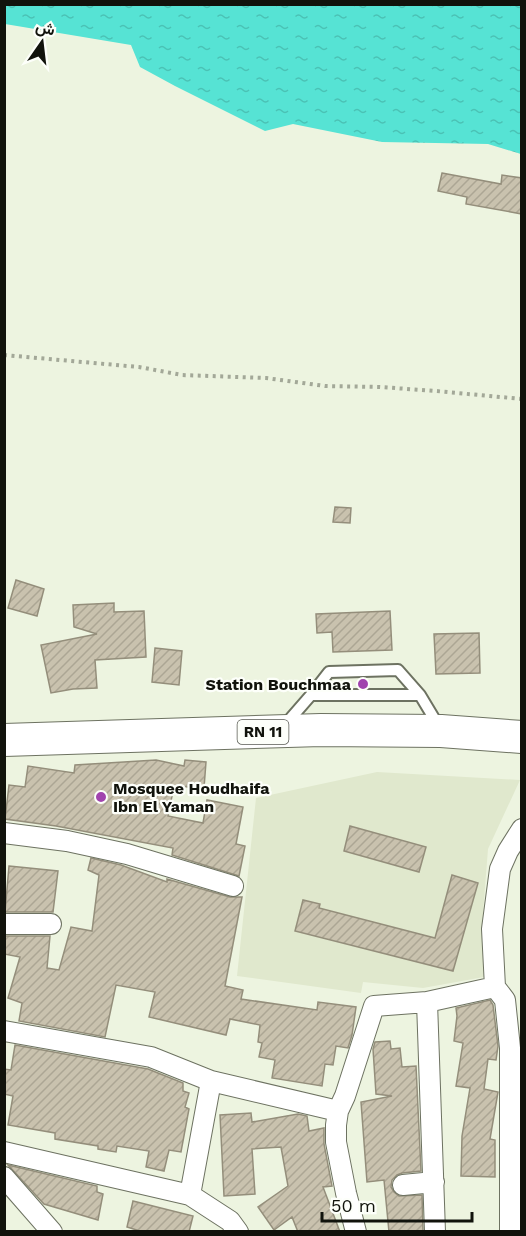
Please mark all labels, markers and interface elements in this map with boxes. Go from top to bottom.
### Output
north arrow [12,12,72,72]
text: ش [34,16,57,39]
place label: Station Bouchmaa [206,675,352,694]
marker: Station Bouchmaa [356,677,370,691]
road number: RN 11 [238,720,288,744]
place label: Mosquee Houdhaifa Ibn El Yaman [113,779,270,816]
marker: Mosquee Houdhaifa Ibn El Yaman [94,790,108,804]
scale bar [322,1185,472,1223]
text: 50 m [331,1195,376,1216]

